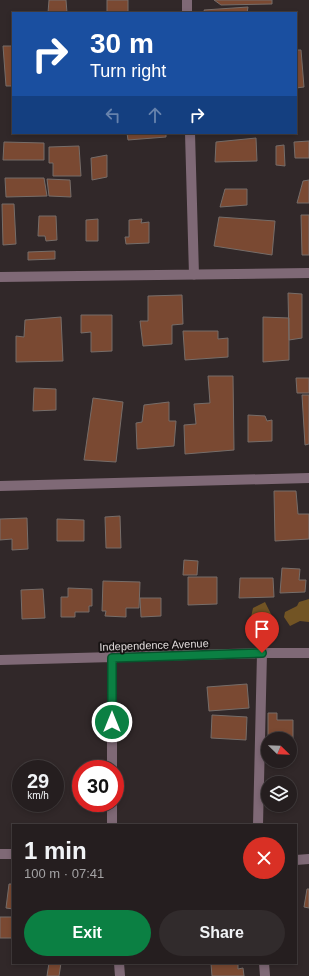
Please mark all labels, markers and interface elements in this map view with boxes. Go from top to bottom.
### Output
icon: right [24,28,76,80]
text: 30 m [90,28,154,59]
text: Turn right [90,61,166,81]
icon: left [102,104,124,126]
icon: ahead [144,104,166,126]
icon: right [186,104,208,126]
pin [245,612,279,653]
icon: arrive [251,618,273,640]
street label: Independence Avenue [99,637,209,653]
position arrow [91,701,133,743]
north arrow [261,732,297,768]
map controls [261,732,297,812]
speed limit sign: 30 [72,760,124,812]
text: 29 [27,770,49,792]
button: layers [261,776,297,812]
text: km/h [27,790,49,801]
text: 1 min [24,837,87,864]
button: close [243,837,285,879]
text: 100 m · 07:41 [24,866,104,881]
button: Exit [24,910,151,956]
button: Share [159,910,285,956]

